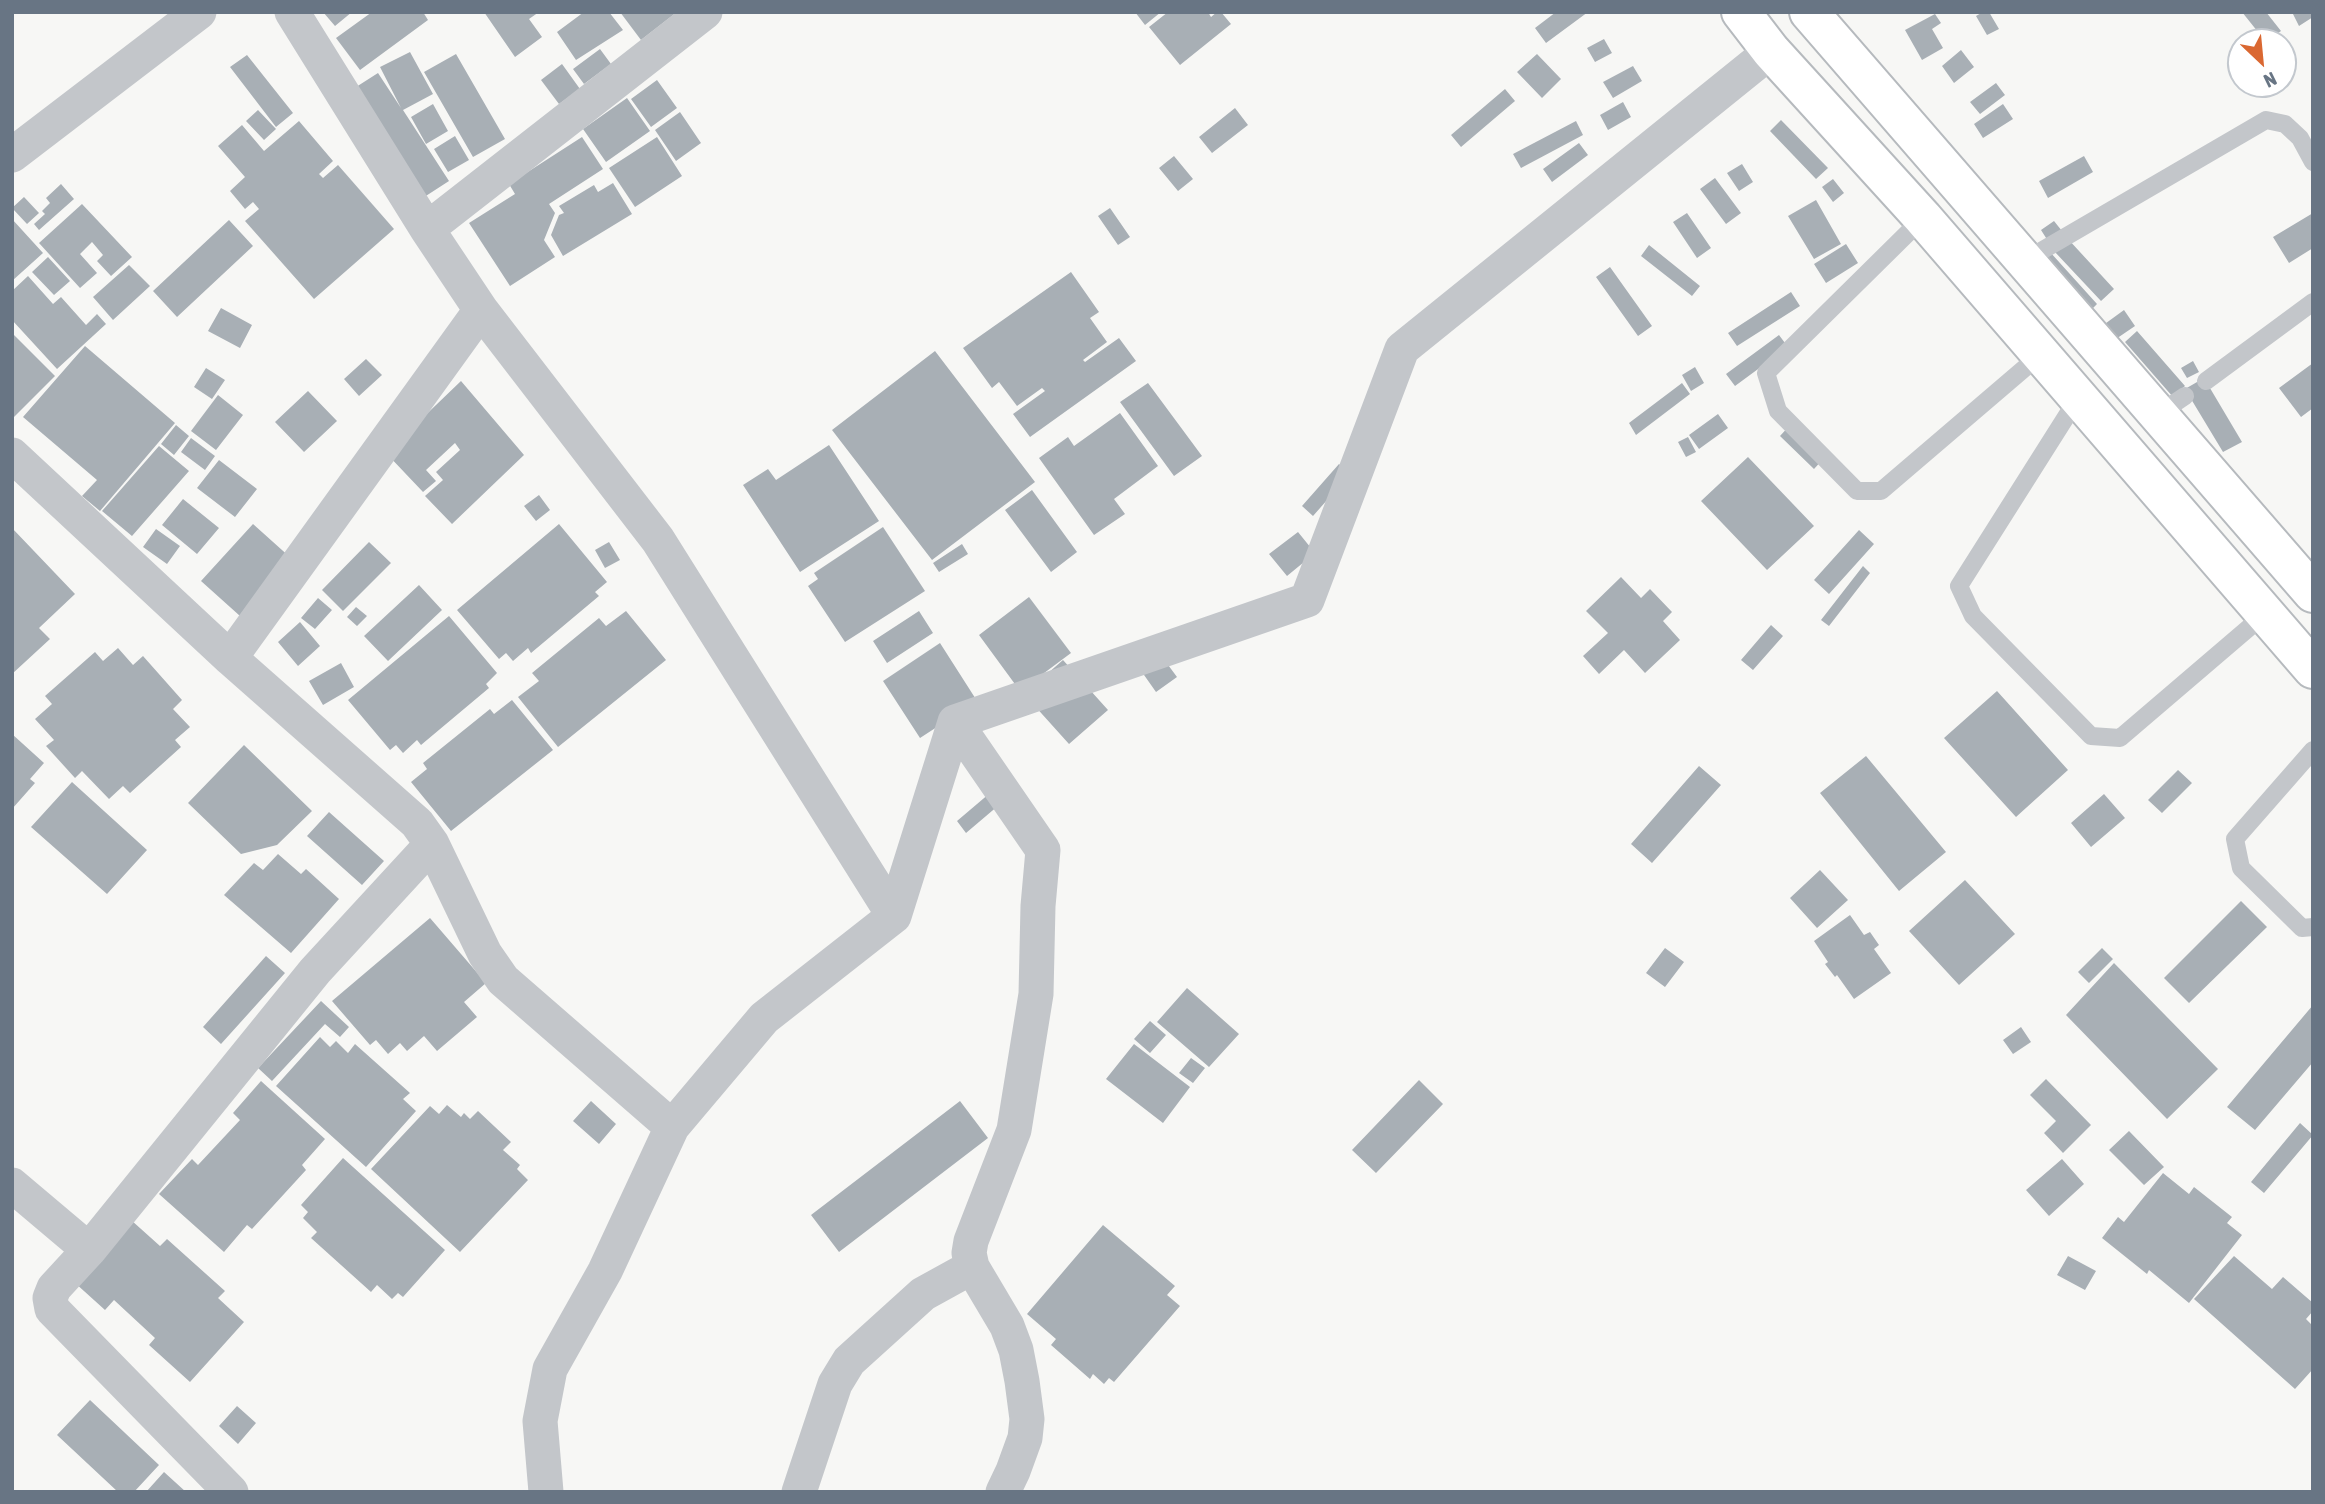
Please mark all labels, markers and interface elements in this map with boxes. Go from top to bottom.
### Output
north arrow [2227,28,2297,98]
text: N [2260,68,2280,92]

